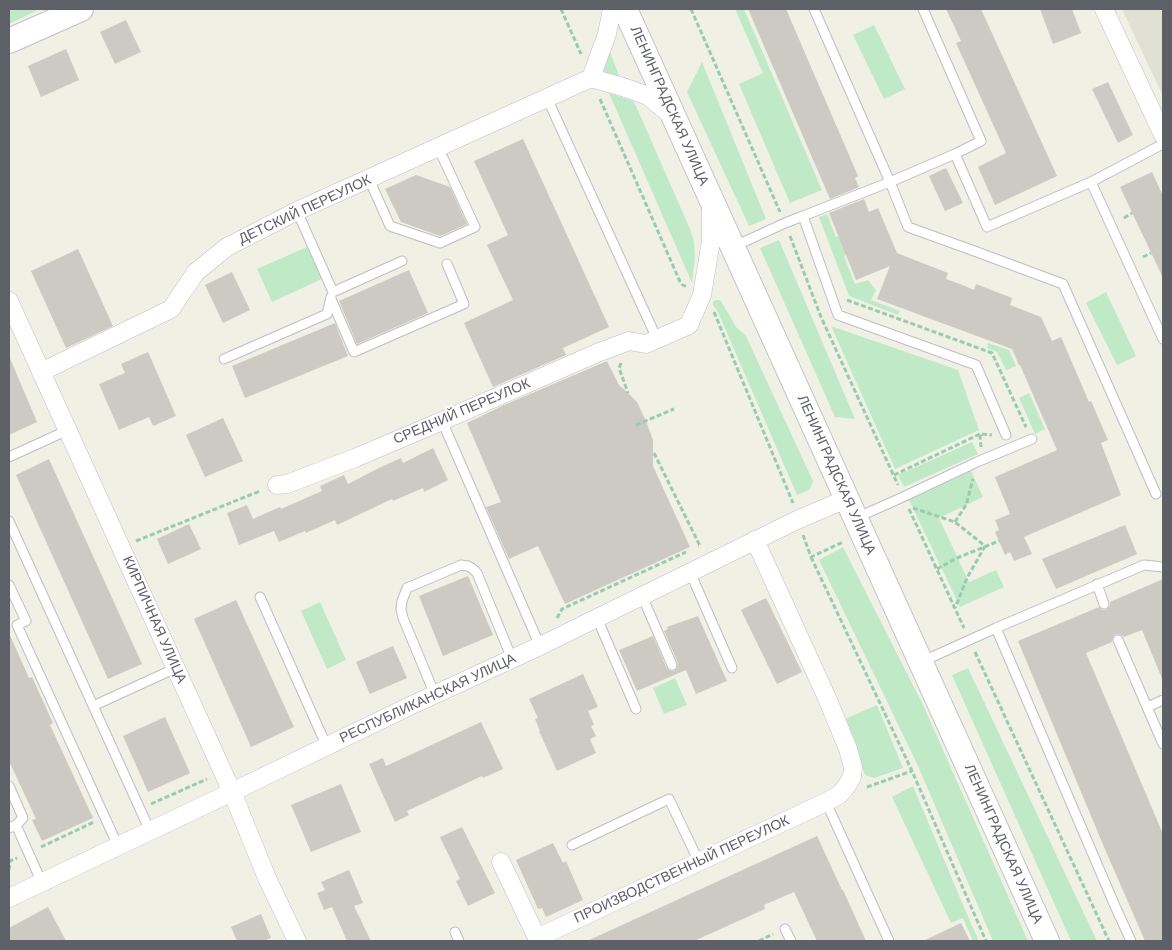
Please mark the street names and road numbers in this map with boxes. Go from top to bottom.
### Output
street label: ЛЕНИНГРАДСКАЯ УЛИЦА [626,24,712,188]
street label: ДЕТСКИЙ ПЕРЕУЛОК [236,172,374,248]
street label: СРЕДНИЙ ПЕРЕУЛОК [391,376,533,448]
street label: ЛЕНИНГРАДСКАЯ УЛИЦА [793,393,879,557]
street label: КИРПИЧНАЯ УЛИЦА [118,554,190,686]
street label: РЕСПУБЛИКАНСКАЯ УЛИЦА [337,651,519,747]
street label: ЛЕНИНГРАДСКАЯ УЛИЦА [960,762,1046,926]
street label: ПРОИЗВОДСТВЕННЫЙ ПЕРЕУЛОК [572,813,792,927]

